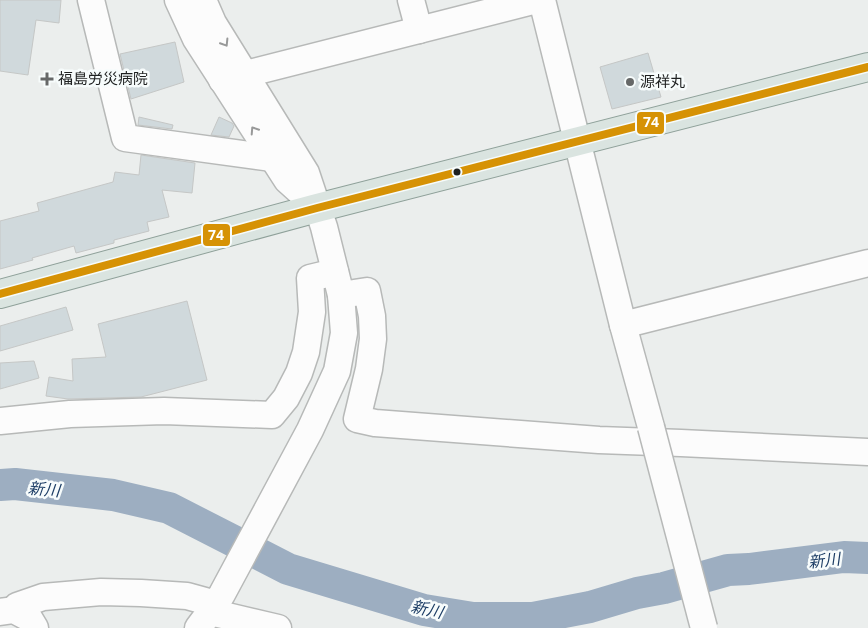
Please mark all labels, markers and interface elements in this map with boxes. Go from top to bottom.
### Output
one-way arrow [219,38,229,47]
place label: 福島労災病院 [58,68,148,88]
place label: 源祥丸 [640,71,685,91]
marker: 福島労災病院 [40,72,54,86]
marker: 源祥丸 [624,76,636,88]
line badge: 74 [636,111,665,135]
text: 74 [643,112,659,131]
one-way arrow [251,126,260,135]
unlabelled marker [452,167,462,177]
line badge: 74 [202,223,231,247]
text: 74 [208,225,224,244]
water label: 新川 [27,477,63,502]
water label: 新川 [807,547,843,573]
water label: 新川 [409,595,447,624]

